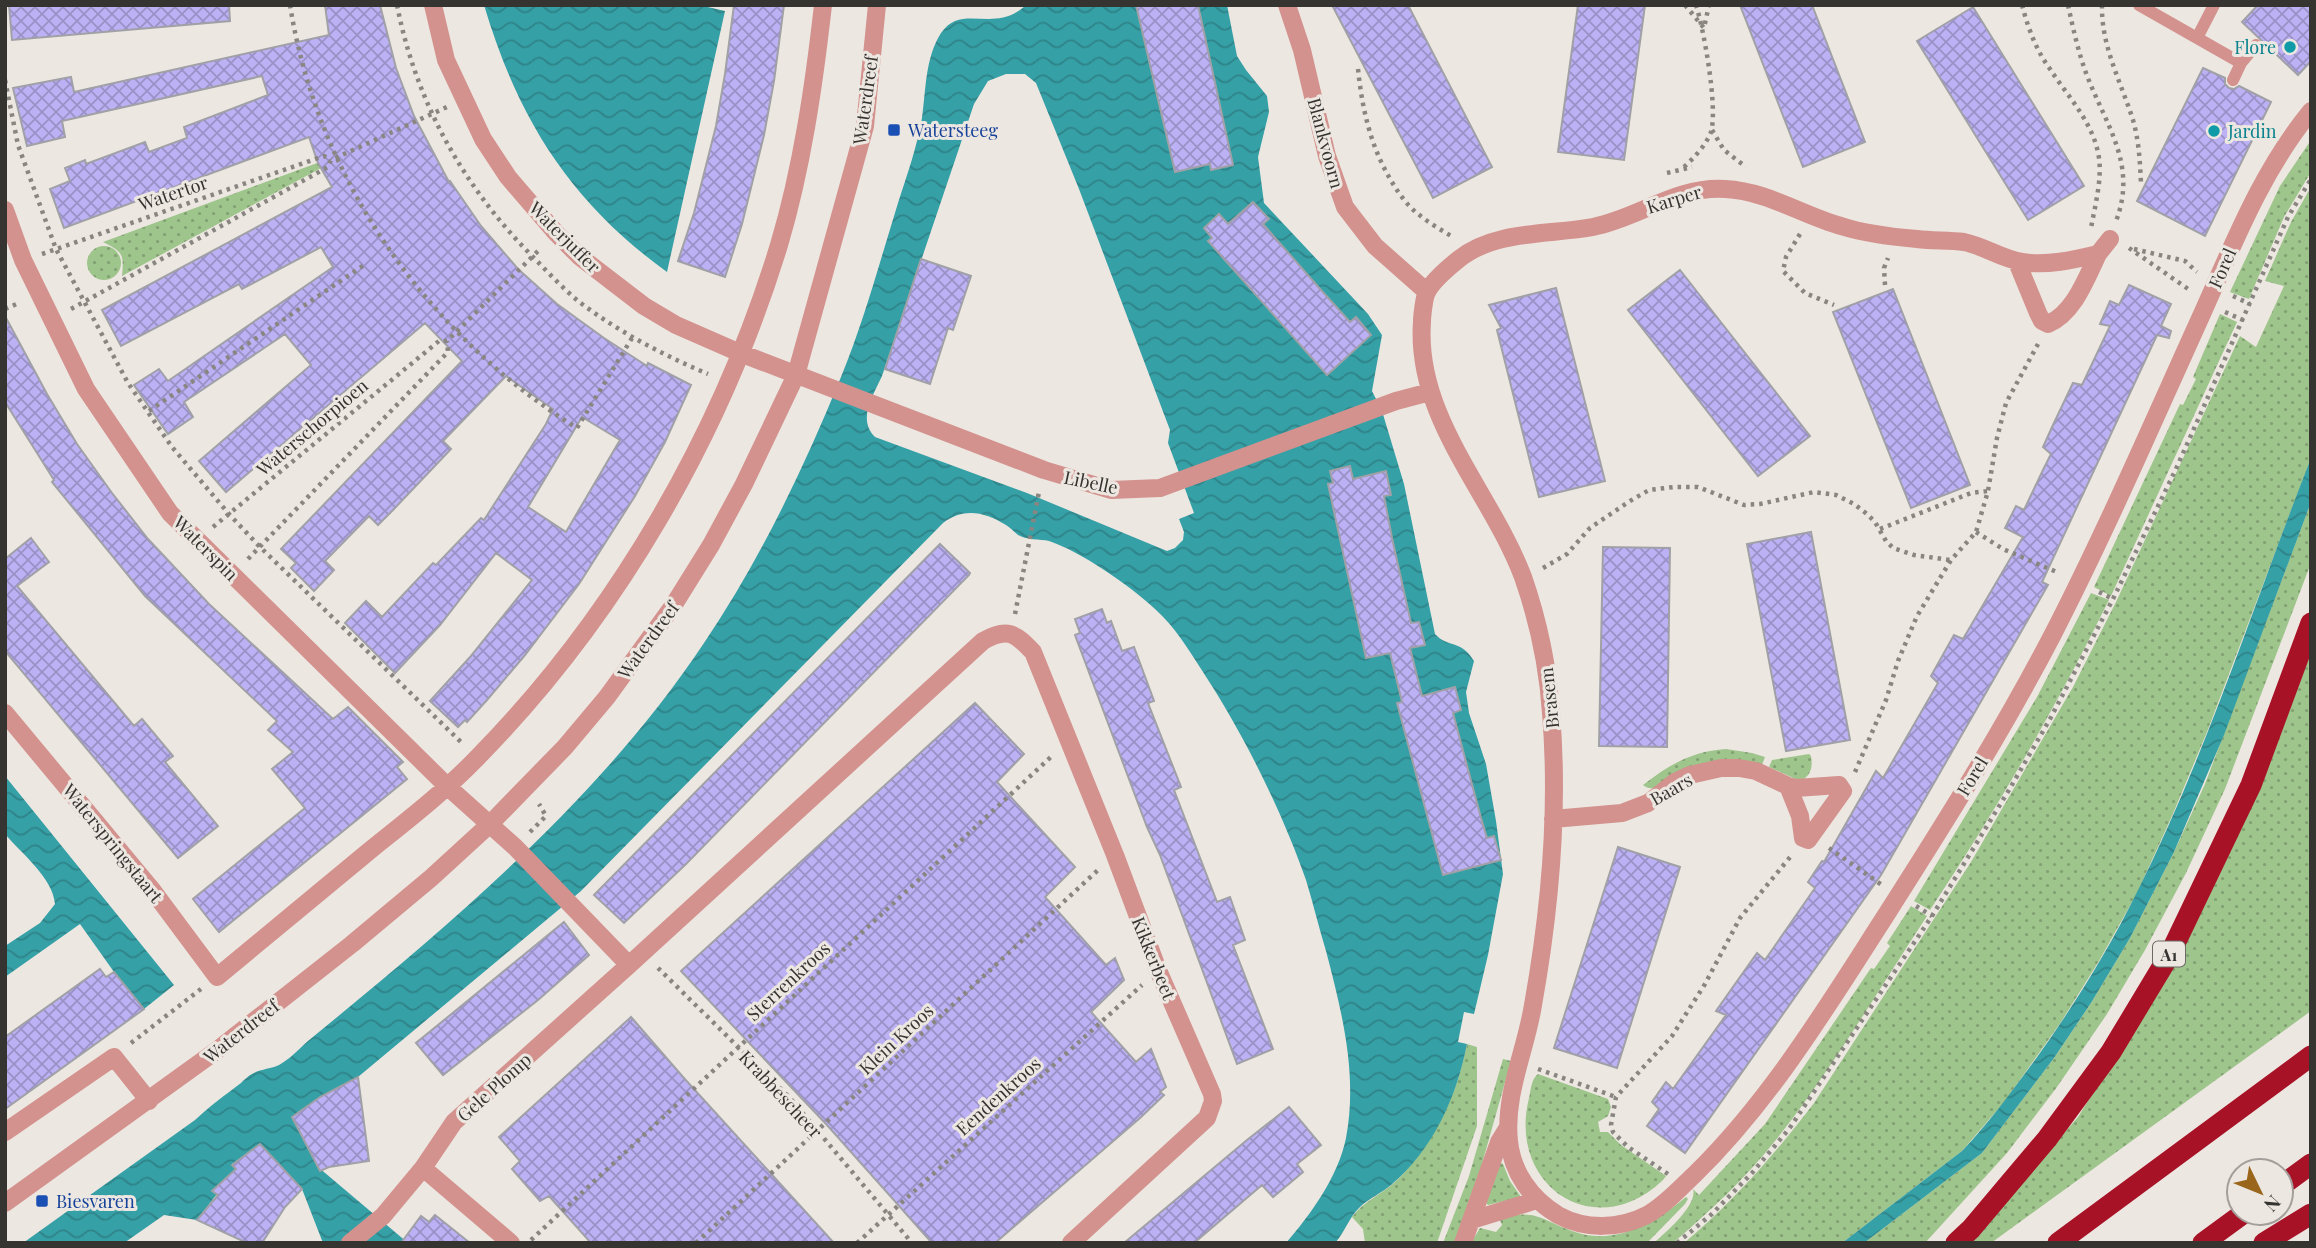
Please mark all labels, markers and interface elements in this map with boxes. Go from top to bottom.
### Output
place label: Flore [2234,35,2276,59]
marker: Flore [2282,39,2298,55]
street label: Waterdreef [847,52,883,147]
street label: Blankvoorn [1302,95,1350,191]
place label: Watersteeg [907,118,998,142]
place label: Jardin [2227,119,2277,143]
marker: Watersteeg [886,122,902,138]
marker: Jardin [2206,123,2222,139]
street label: Watertor [134,170,211,216]
street label: Karper [1644,179,1704,219]
street label: Waterjuffer [523,195,606,278]
street label: Forel [2203,244,2241,292]
street label: Waterschorpioen [250,373,373,481]
street label: Libelle [1062,465,1120,499]
street label: Waterspin [168,510,244,586]
street label: Waterdreef [611,595,685,684]
street label: Brasem [1534,666,1564,730]
street label: Forel [1951,752,1993,800]
street label: Baars [1645,767,1697,811]
street label: Waterspringstaart [57,778,169,908]
street label: Kikkerbeet [1127,913,1182,1004]
street label: Sterrenkroos [741,936,835,1026]
road number: A1 [2153,942,2185,966]
street label: Waterdreef [197,993,285,1069]
street label: Klein Kroos [854,998,938,1080]
street label: Krabbescheer [734,1045,828,1143]
street label: Gele Plomp [452,1047,536,1127]
street label: Eendenkroos [950,1051,1046,1141]
north arrow [2225,1157,2295,1227]
place label: Biesvaren [56,1189,135,1213]
text: N [2259,1190,2287,1218]
marker: Biesvaren [34,1193,50,1209]

